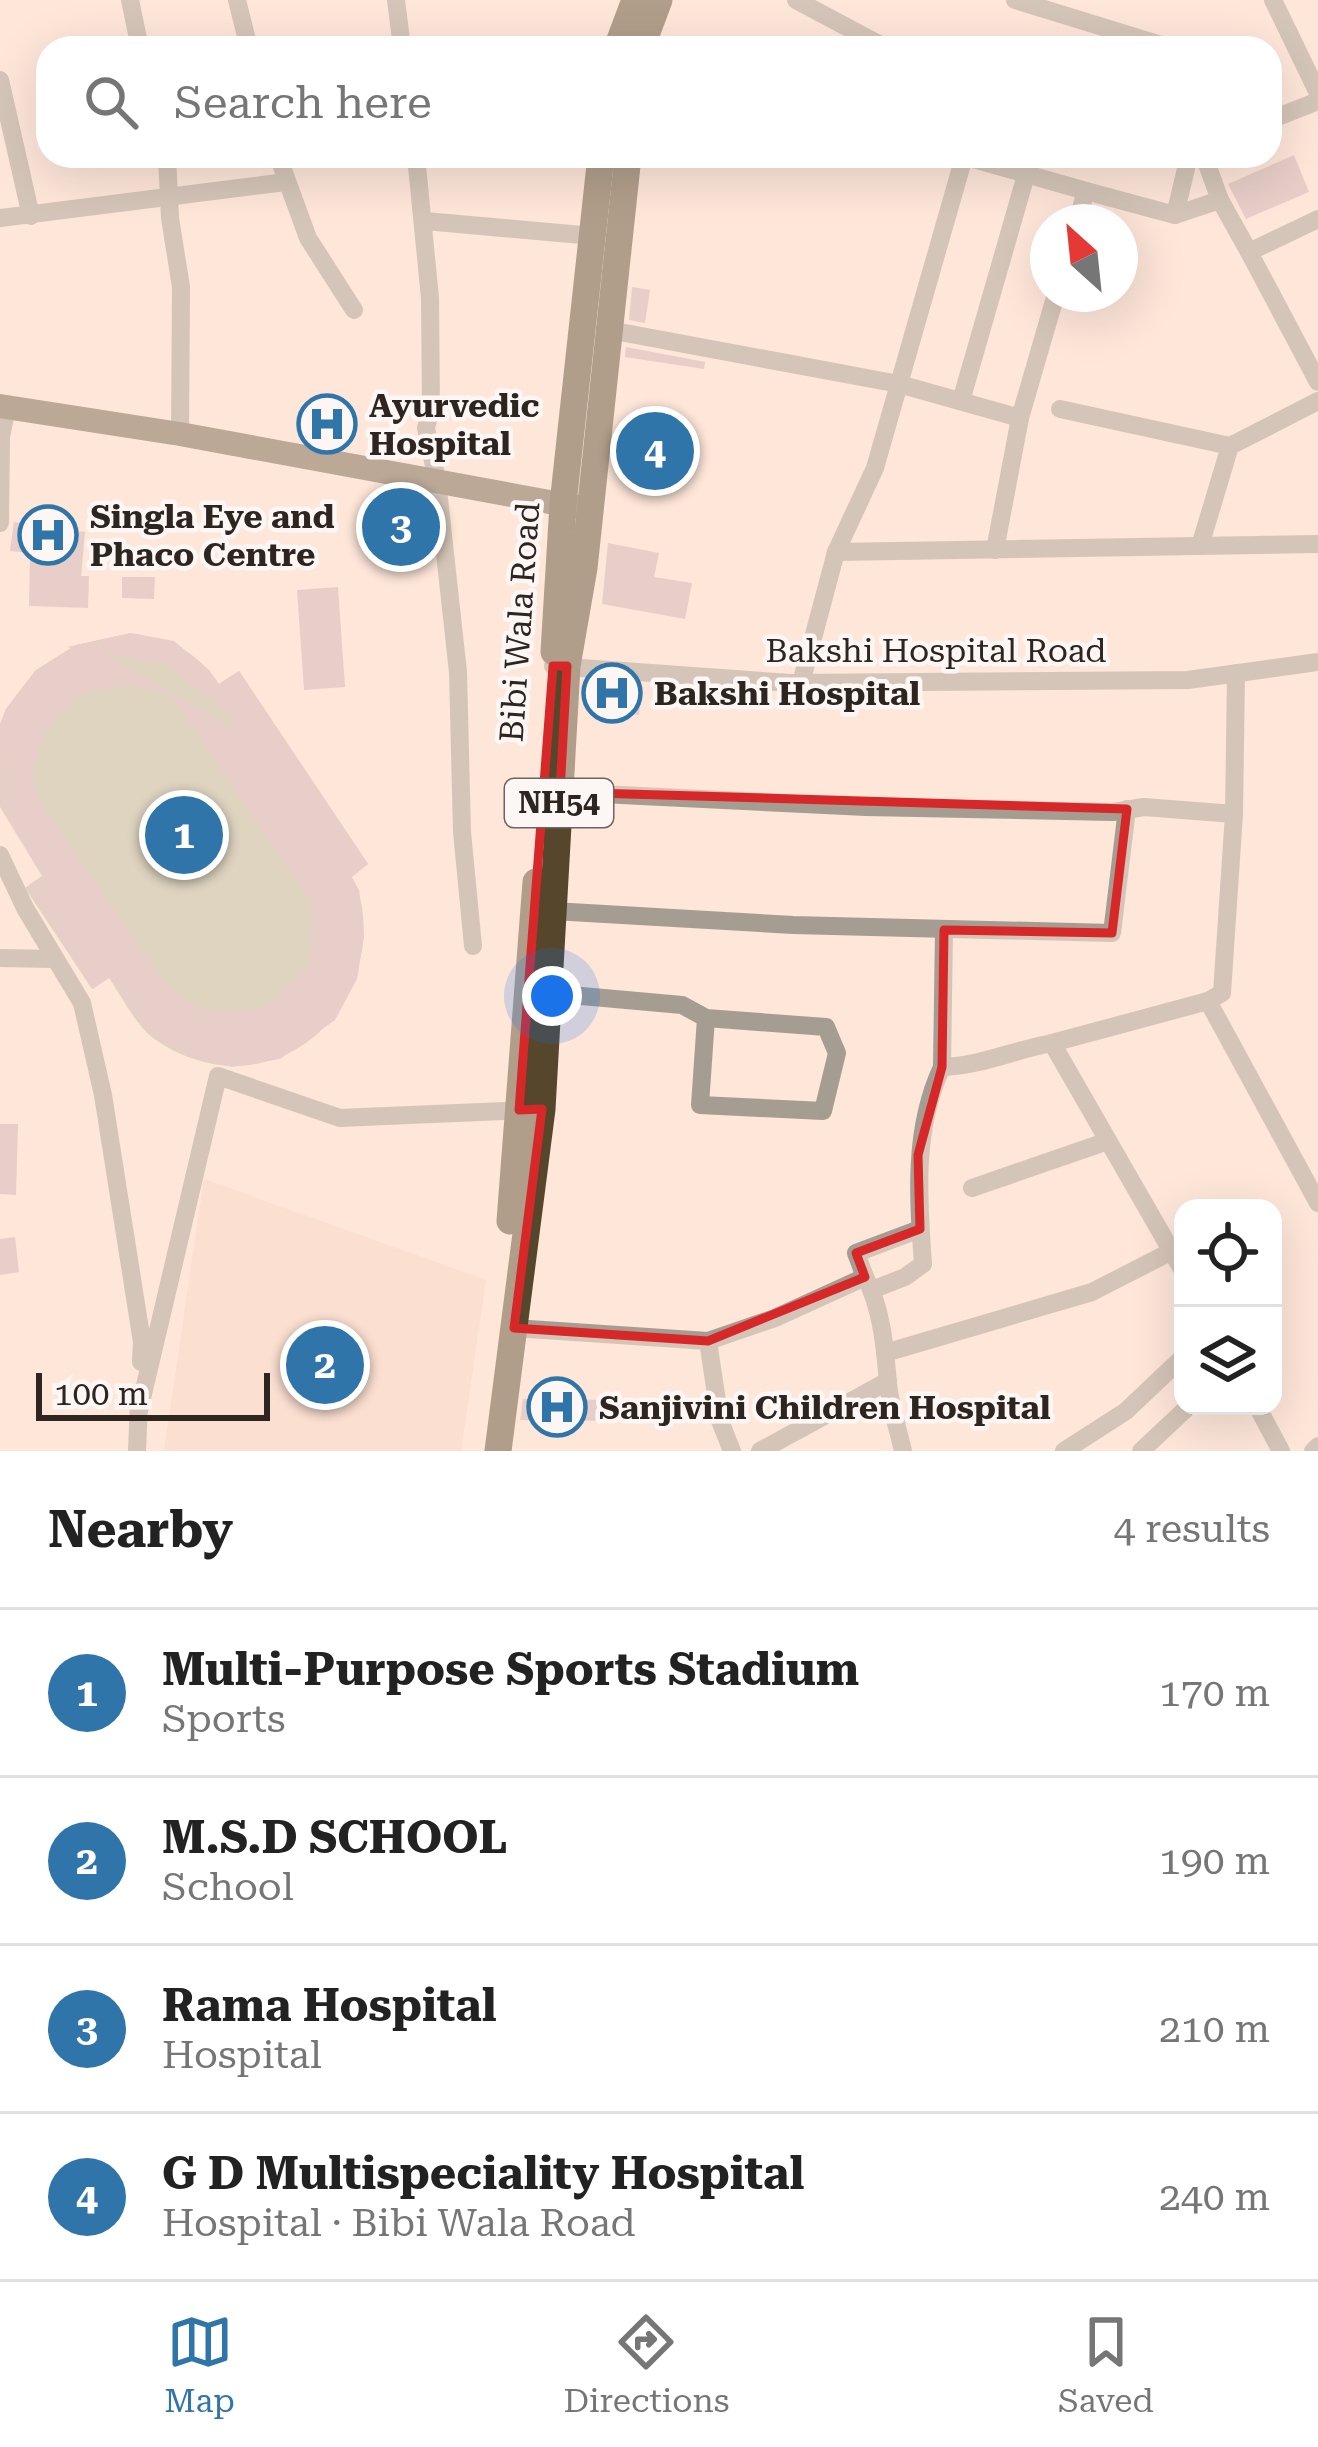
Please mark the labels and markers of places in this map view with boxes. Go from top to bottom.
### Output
place label: Ayurvedic Hospital [369,386,539,463]
hospital icon: Ayurvedic Hospital [296,393,358,455]
pin: 4 [616,406,694,496]
pin: 3 [362,482,440,572]
place label: Singla Eye and Phaco Centre [90,497,334,574]
hospital icon: Singla Eye and Phaco Centre [17,504,79,566]
hospital icon: Bakshi Hospital [581,662,643,724]
place label: Bakshi Hospital [654,674,920,713]
pin: 1 [145,790,223,880]
pin: 2 [286,1320,364,1410]
hospital icon: Sanjivini Children Hospital [526,1376,588,1438]
place label: Sanjivini Children Hospital [599,1388,1051,1427]

